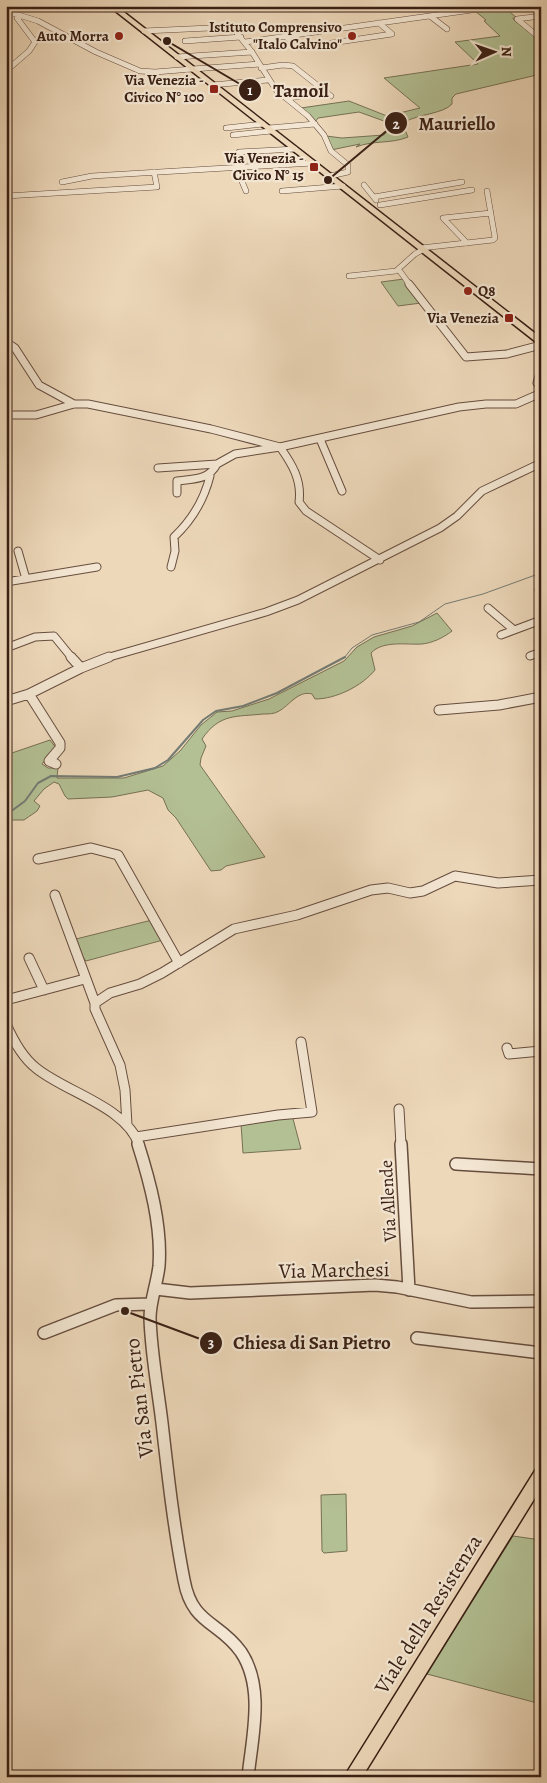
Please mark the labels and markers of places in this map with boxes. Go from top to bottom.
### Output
place label: Istituto Comprensivo "Italo Calvino" [209,17,342,54]
place label: Auto Morra [36,26,110,46]
marker: Auto Morra [113,30,125,42]
marker: Istituto Comprensivo "Italo Calvino" [346,30,358,42]
place label: Via Venezia - Civico N° 100 [123,70,204,107]
callout: Tamoil [238,73,338,107]
marker: Via Venezia - Civico N° 100 [208,83,220,95]
callout: Mauriello [384,106,506,140]
place label: Via Venezia - Civico N° 15 [223,148,304,185]
marker: Via Venezia - Civico N° 15 [308,161,320,173]
place label: Q8 [478,281,495,301]
marker: Q8 [462,285,474,297]
place label: Via Venezia [426,308,500,328]
marker: Via Venezia [503,312,515,324]
callout: Chiesa di San Pietro [198,1326,401,1360]

